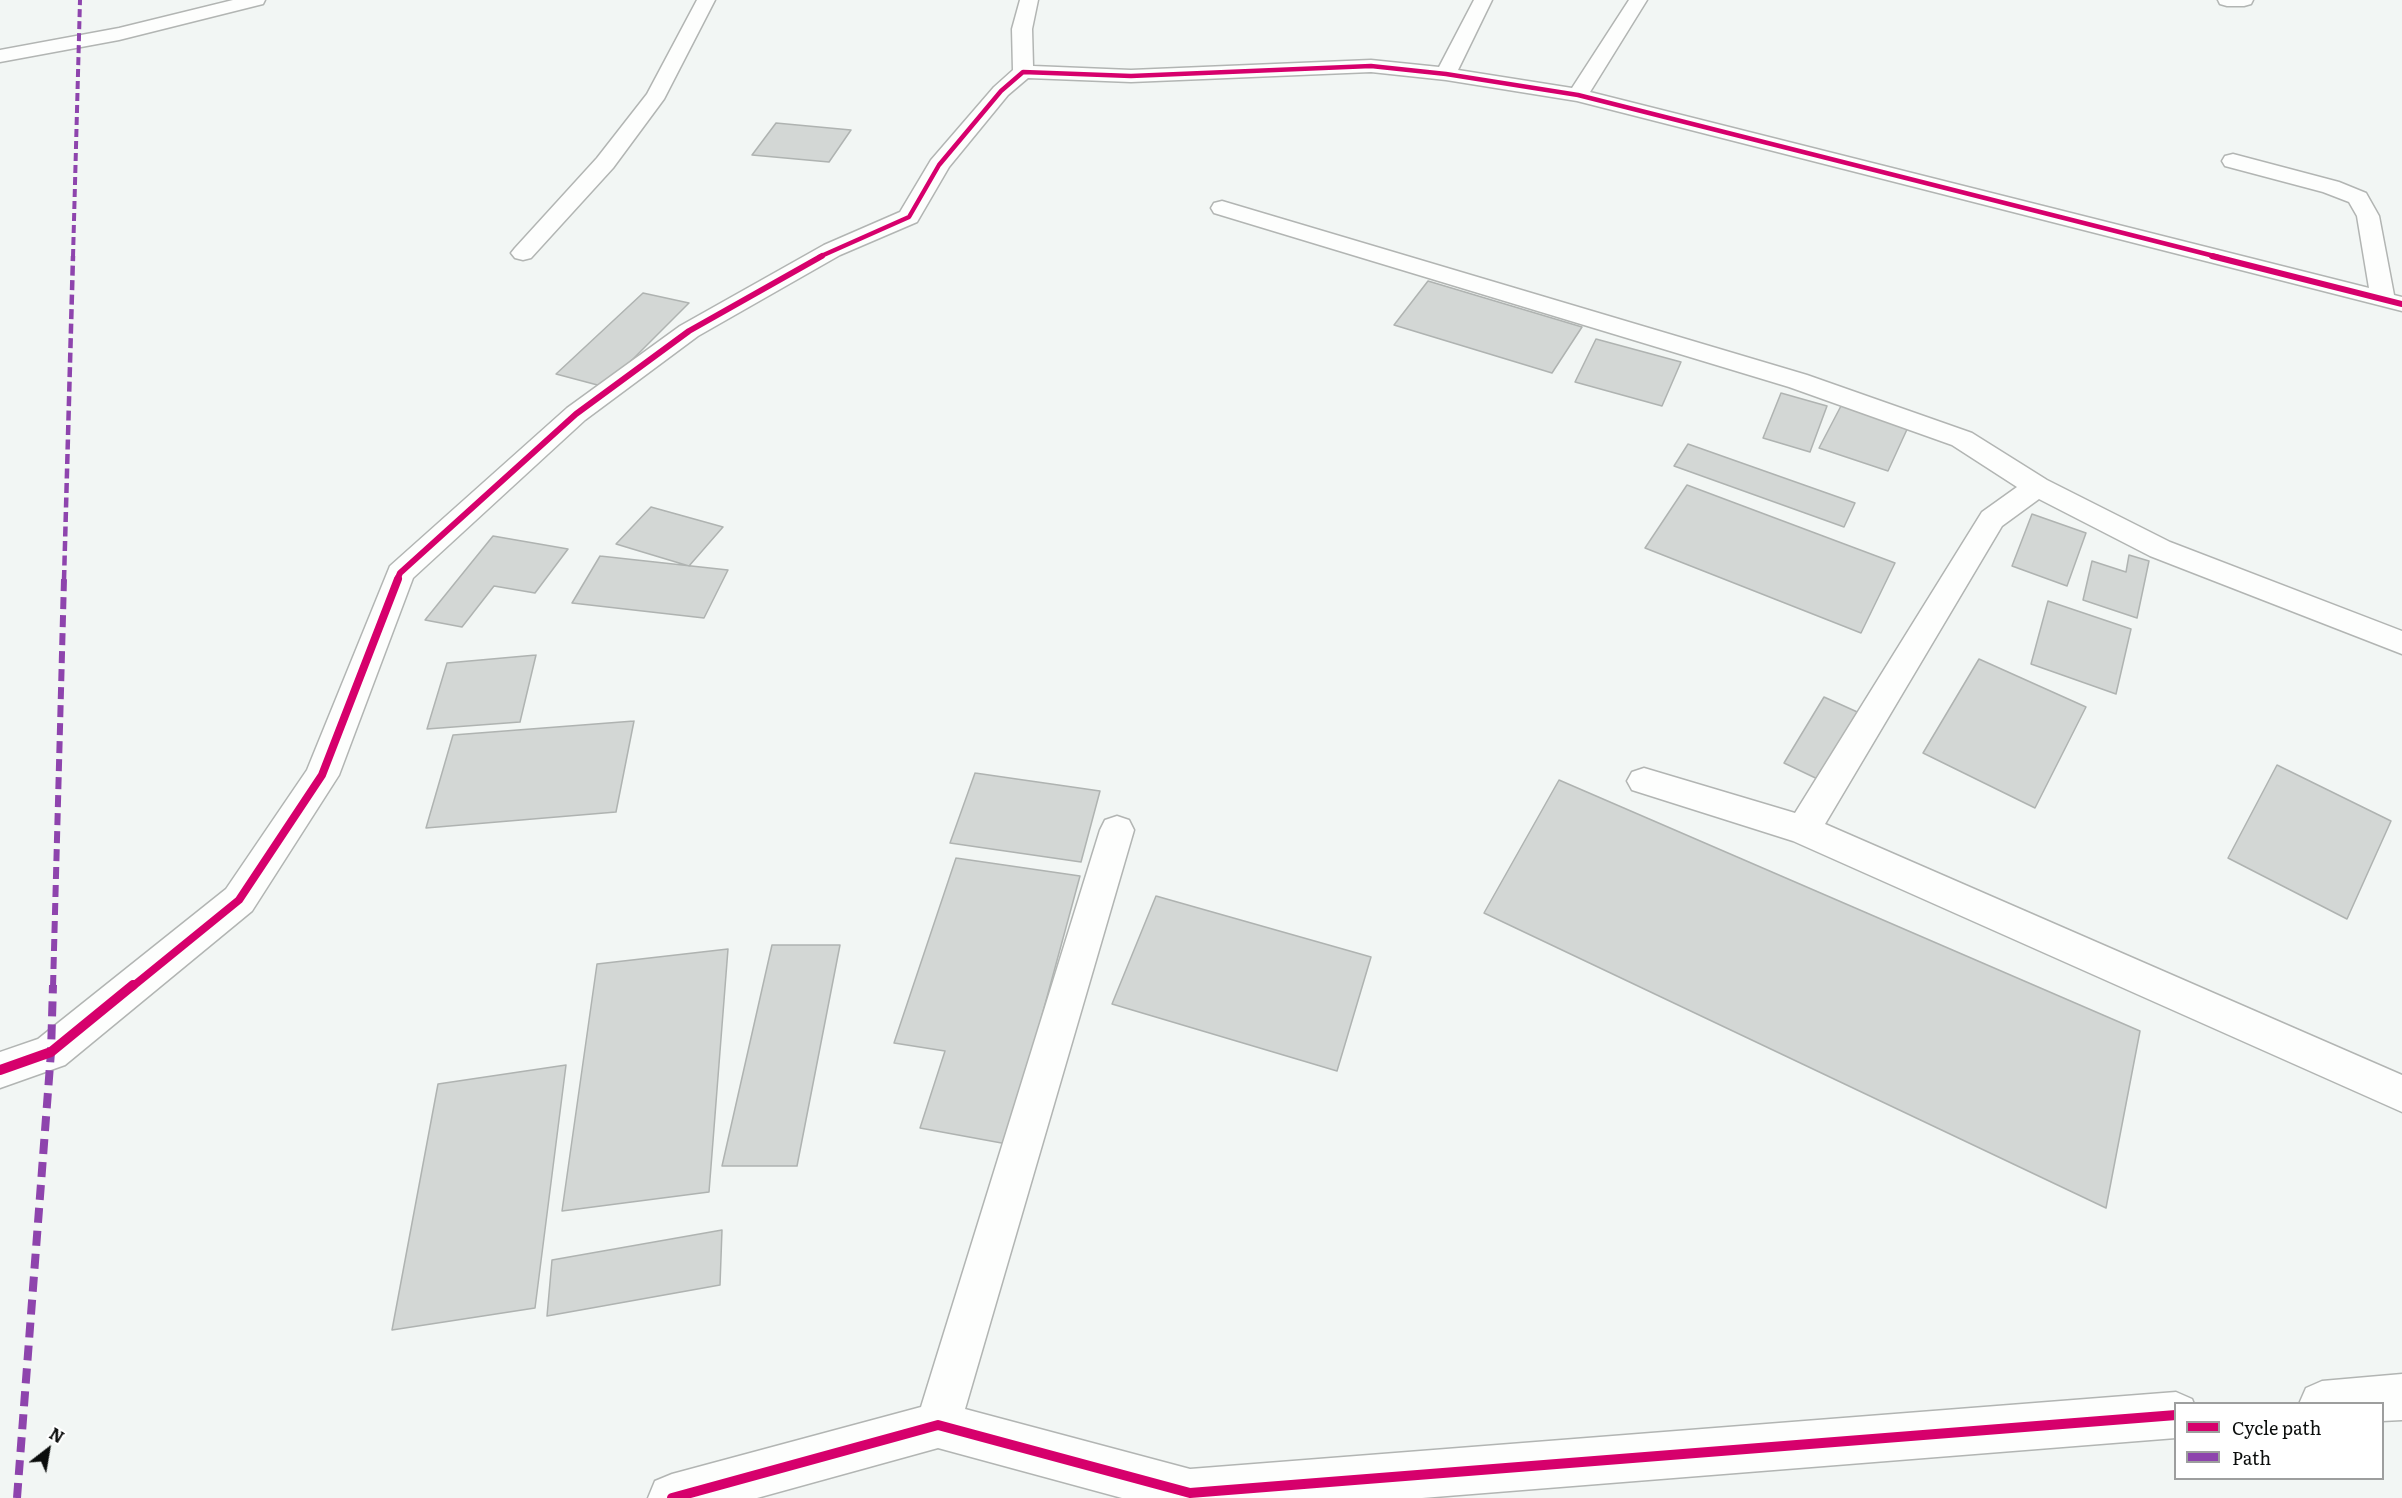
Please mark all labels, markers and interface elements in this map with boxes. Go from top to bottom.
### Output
legend [2174,1402,2384,1480]
text: Cycle path [2232,1414,2321,1441]
north arrow [18,1420,78,1480]
text: N [45,1421,69,1448]
text: Path [2232,1444,2271,1471]

